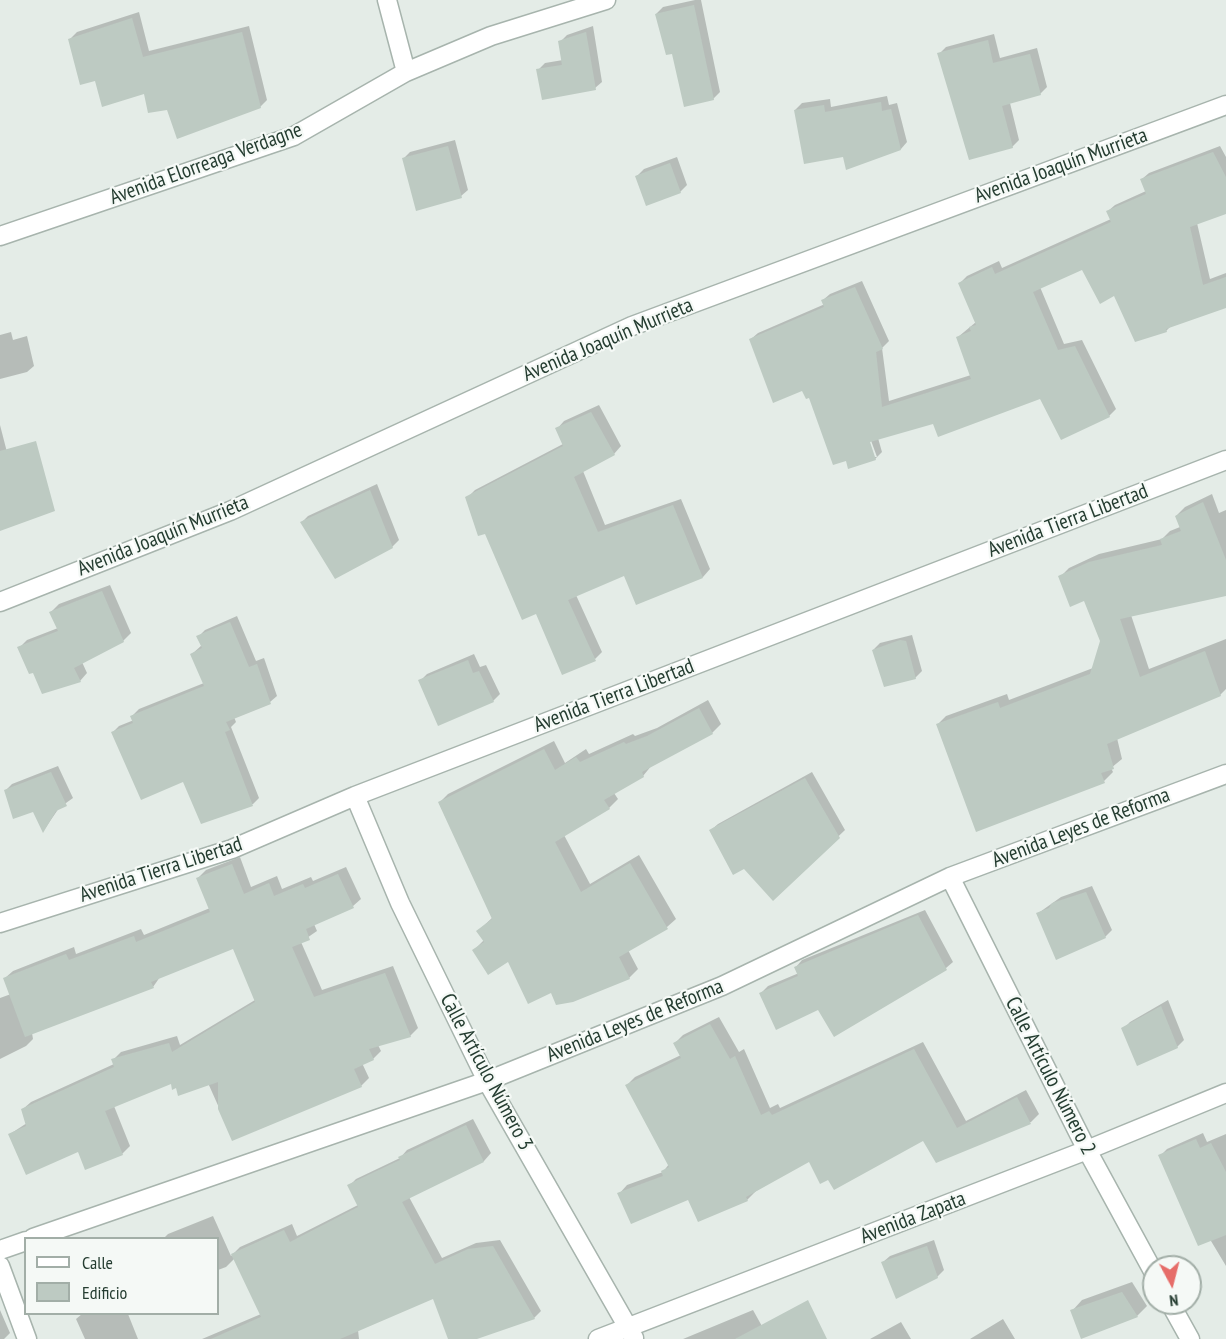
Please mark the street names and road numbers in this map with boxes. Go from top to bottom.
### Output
street label: Avenida Elorreaga Verdagne [106,117,306,211]
street label: Avenida Joaquín Murrieta [971,123,1151,209]
street label: Avenida Joaquín Murrieta [519,293,697,387]
street label: Avenida Tierra Libertad [984,479,1152,563]
street label: Avenida Joaquín Murrieta [74,490,252,582]
street label: Avenida Tierra Libertad [530,654,698,738]
street label: Avenida Leyes de Reforma [989,782,1173,874]
street label: Avenida Tierra Libertad [77,832,245,908]
street label: Avenida Leyes de Reforma [543,974,727,1068]
street label: Calle Artículo Número 3 [434,989,538,1155]
street label: Calle Artículo Número 2 [999,993,1101,1159]
street label: Avenida Zapata [857,1186,969,1250]

